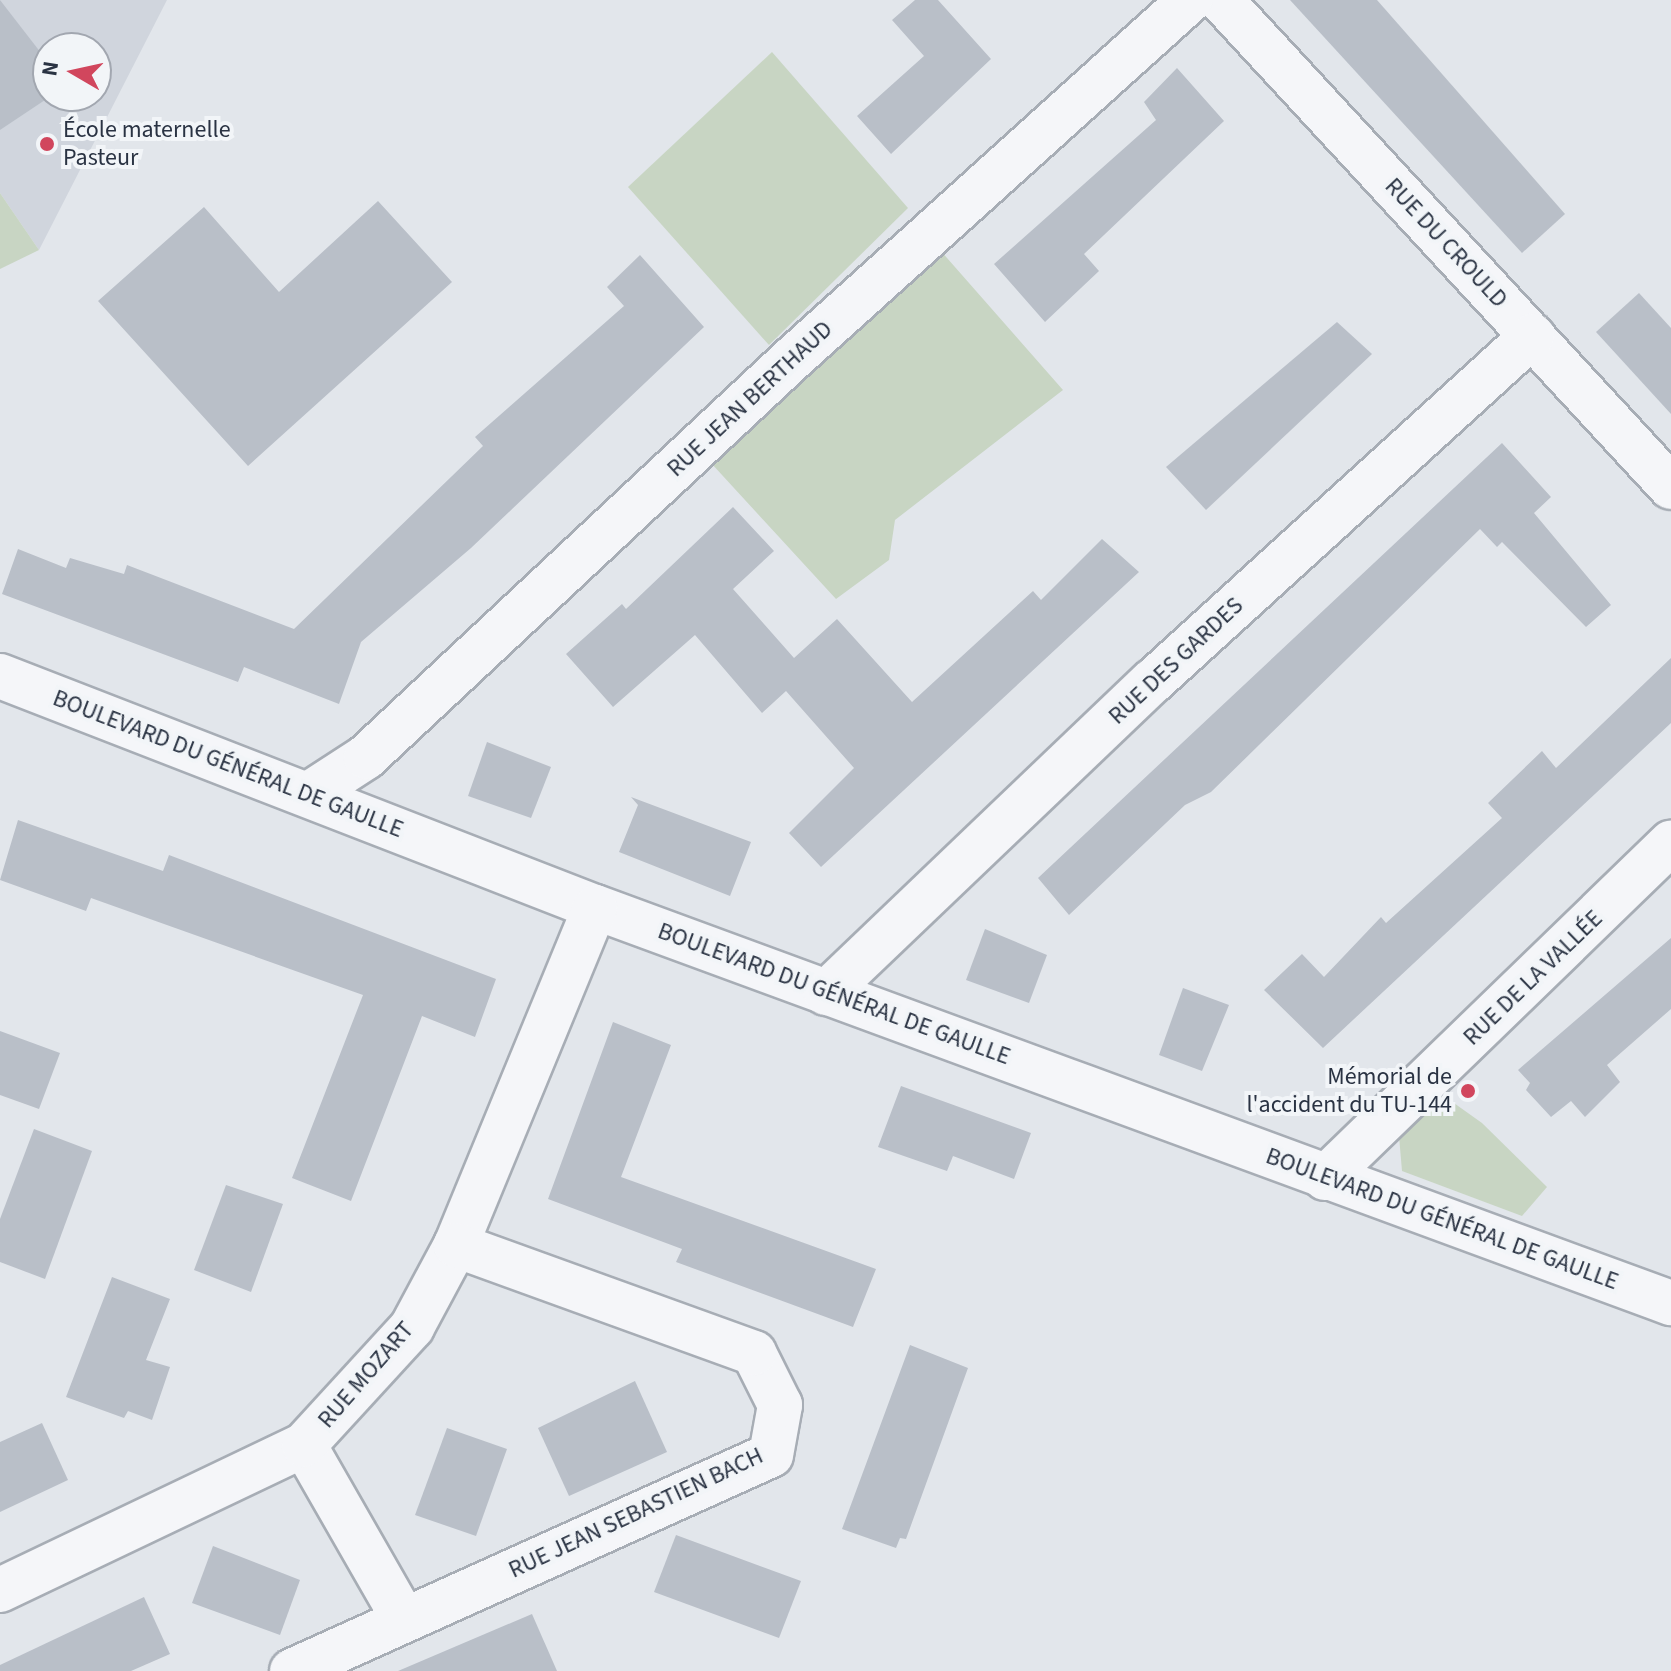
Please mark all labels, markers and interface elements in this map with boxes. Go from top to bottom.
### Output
north arrow [32,32,112,112]
text: N [33,59,67,78]
place label: École maternelle Pasteur [63,116,231,172]
marker: École maternelle Pasteur [38,135,56,153]
street label: RUE DU CROULD [1379,172,1513,314]
street label: RUE JEAN BERTHAUD [661,315,839,483]
street label: RUE DES GARDES [1103,591,1249,731]
street label: BOULEVARD DU GÉNÉRAL DE GAULLE [49,684,407,844]
street label: RUE DE LA VALLÉE [1458,904,1608,1052]
street label: BOULEVARD DU GÉNÉRAL DE GAULLE [654,917,1014,1071]
place label: Mémorial de l'accident du TU-144 [1246,1063,1452,1119]
marker: Mémorial de l'accident du TU-144 [1459,1082,1477,1100]
street label: BOULEVARD DU GÉNÉRAL DE GAULLE [1262,1142,1622,1296]
street label: RUE MOZART [312,1316,420,1434]
street label: RUE JEAN SEBASTIEN BACH [504,1441,768,1585]

